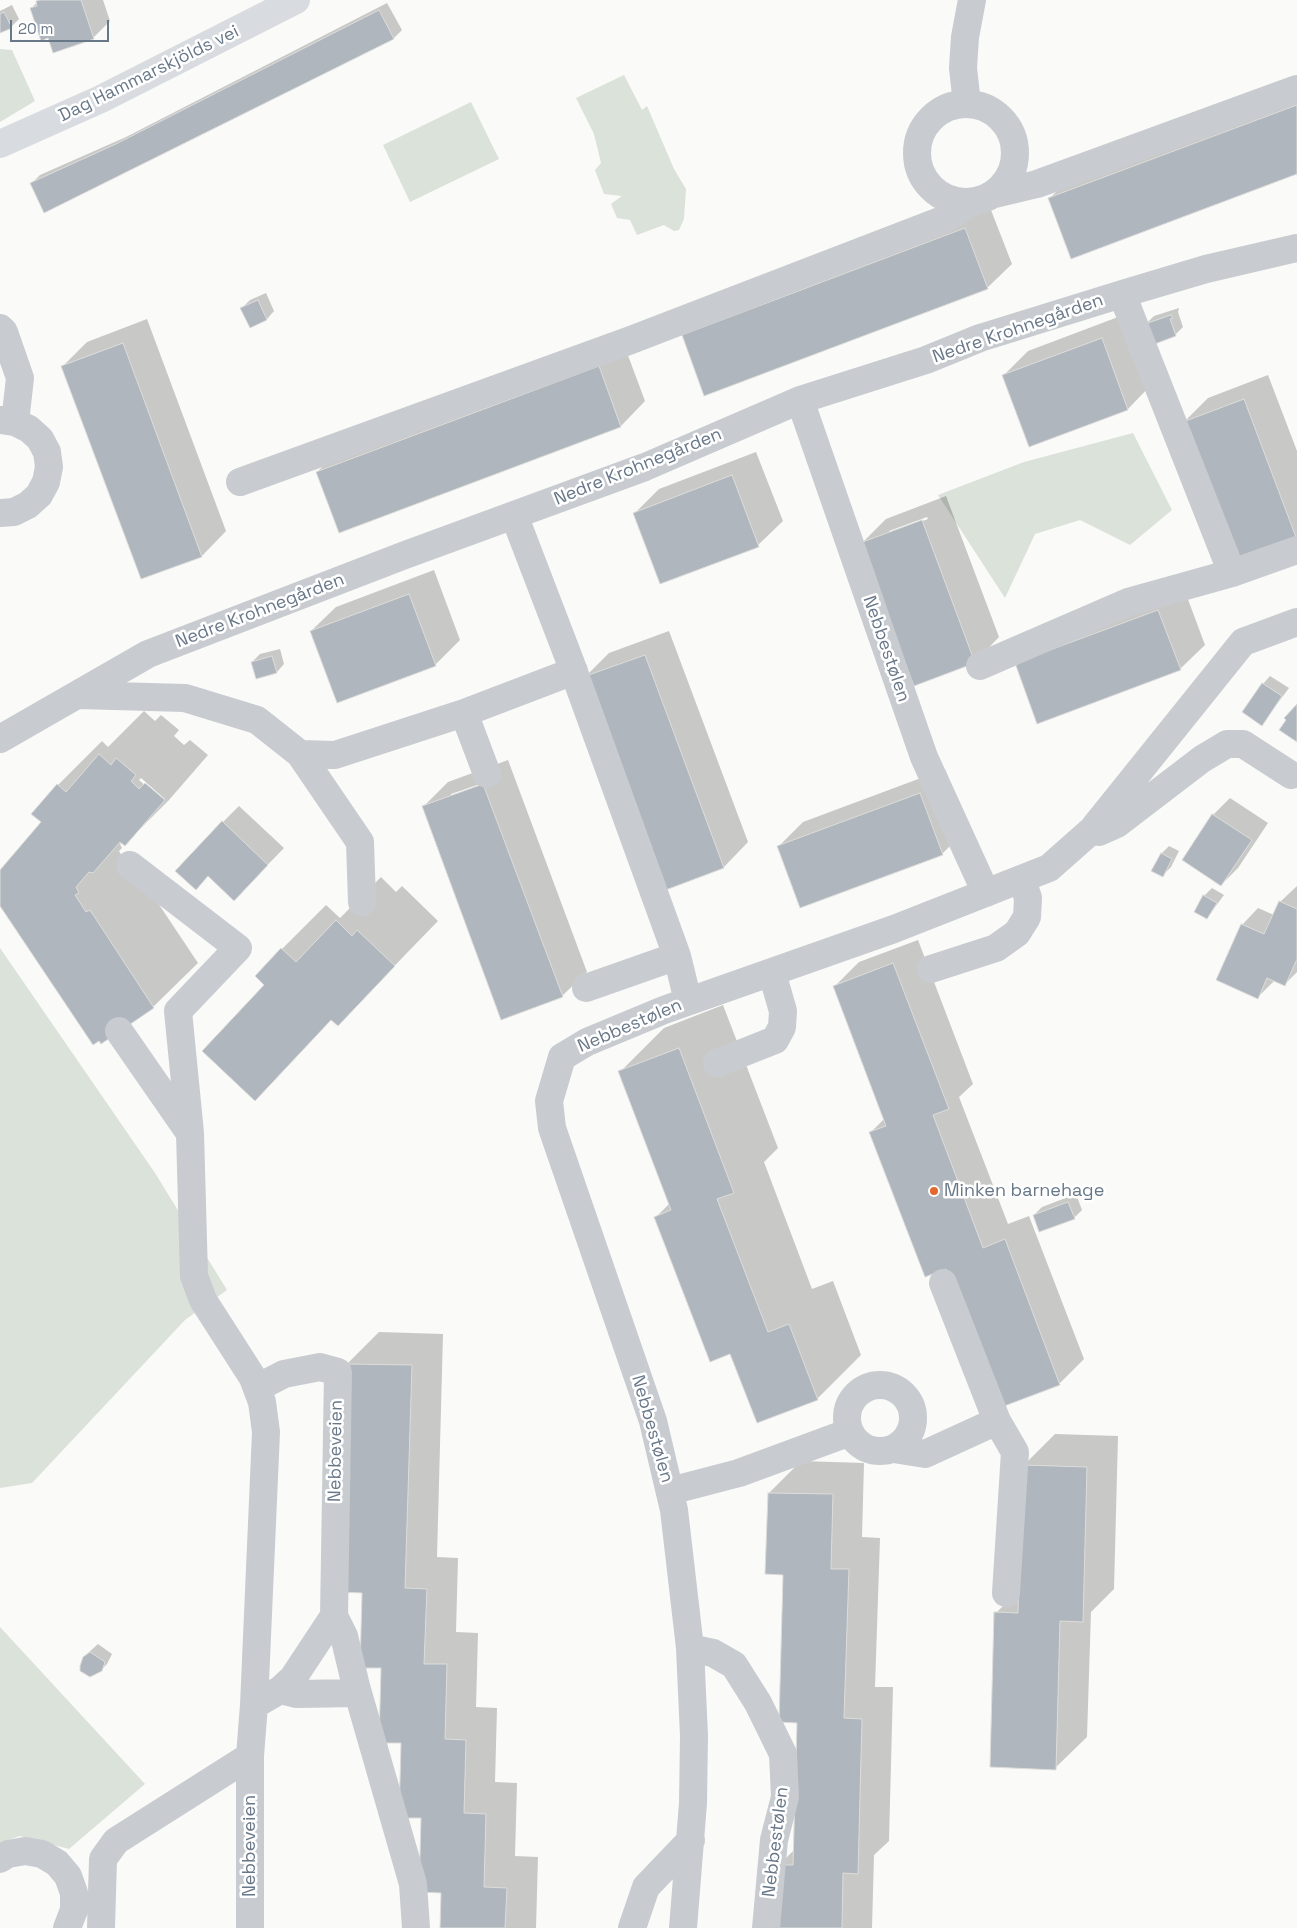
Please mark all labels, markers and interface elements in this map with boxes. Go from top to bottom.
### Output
scale bar [12,10,111,42]
text: 20 m [18,19,53,38]
street label: Dag Hammarskjölds vei [55,21,243,127]
street label: Nedre Krohnegården [930,290,1106,368]
street label: Nedre Krohnegården [551,423,725,511]
street label: Nedre Krohnegården [173,569,347,653]
street label: Nebbestølen [858,593,914,705]
street label: Nebbestølen [575,994,685,1058]
place label: Minken barnehage [944,1180,1104,1202]
marker: Minken barnehage [928,1185,940,1197]
street label: Nebbestølen [626,1373,678,1485]
street label: Nebbeveien [324,1400,348,1502]
street label: Nebbestølen [759,1786,793,1898]
street label: Nebbeveien [239,1795,261,1897]

